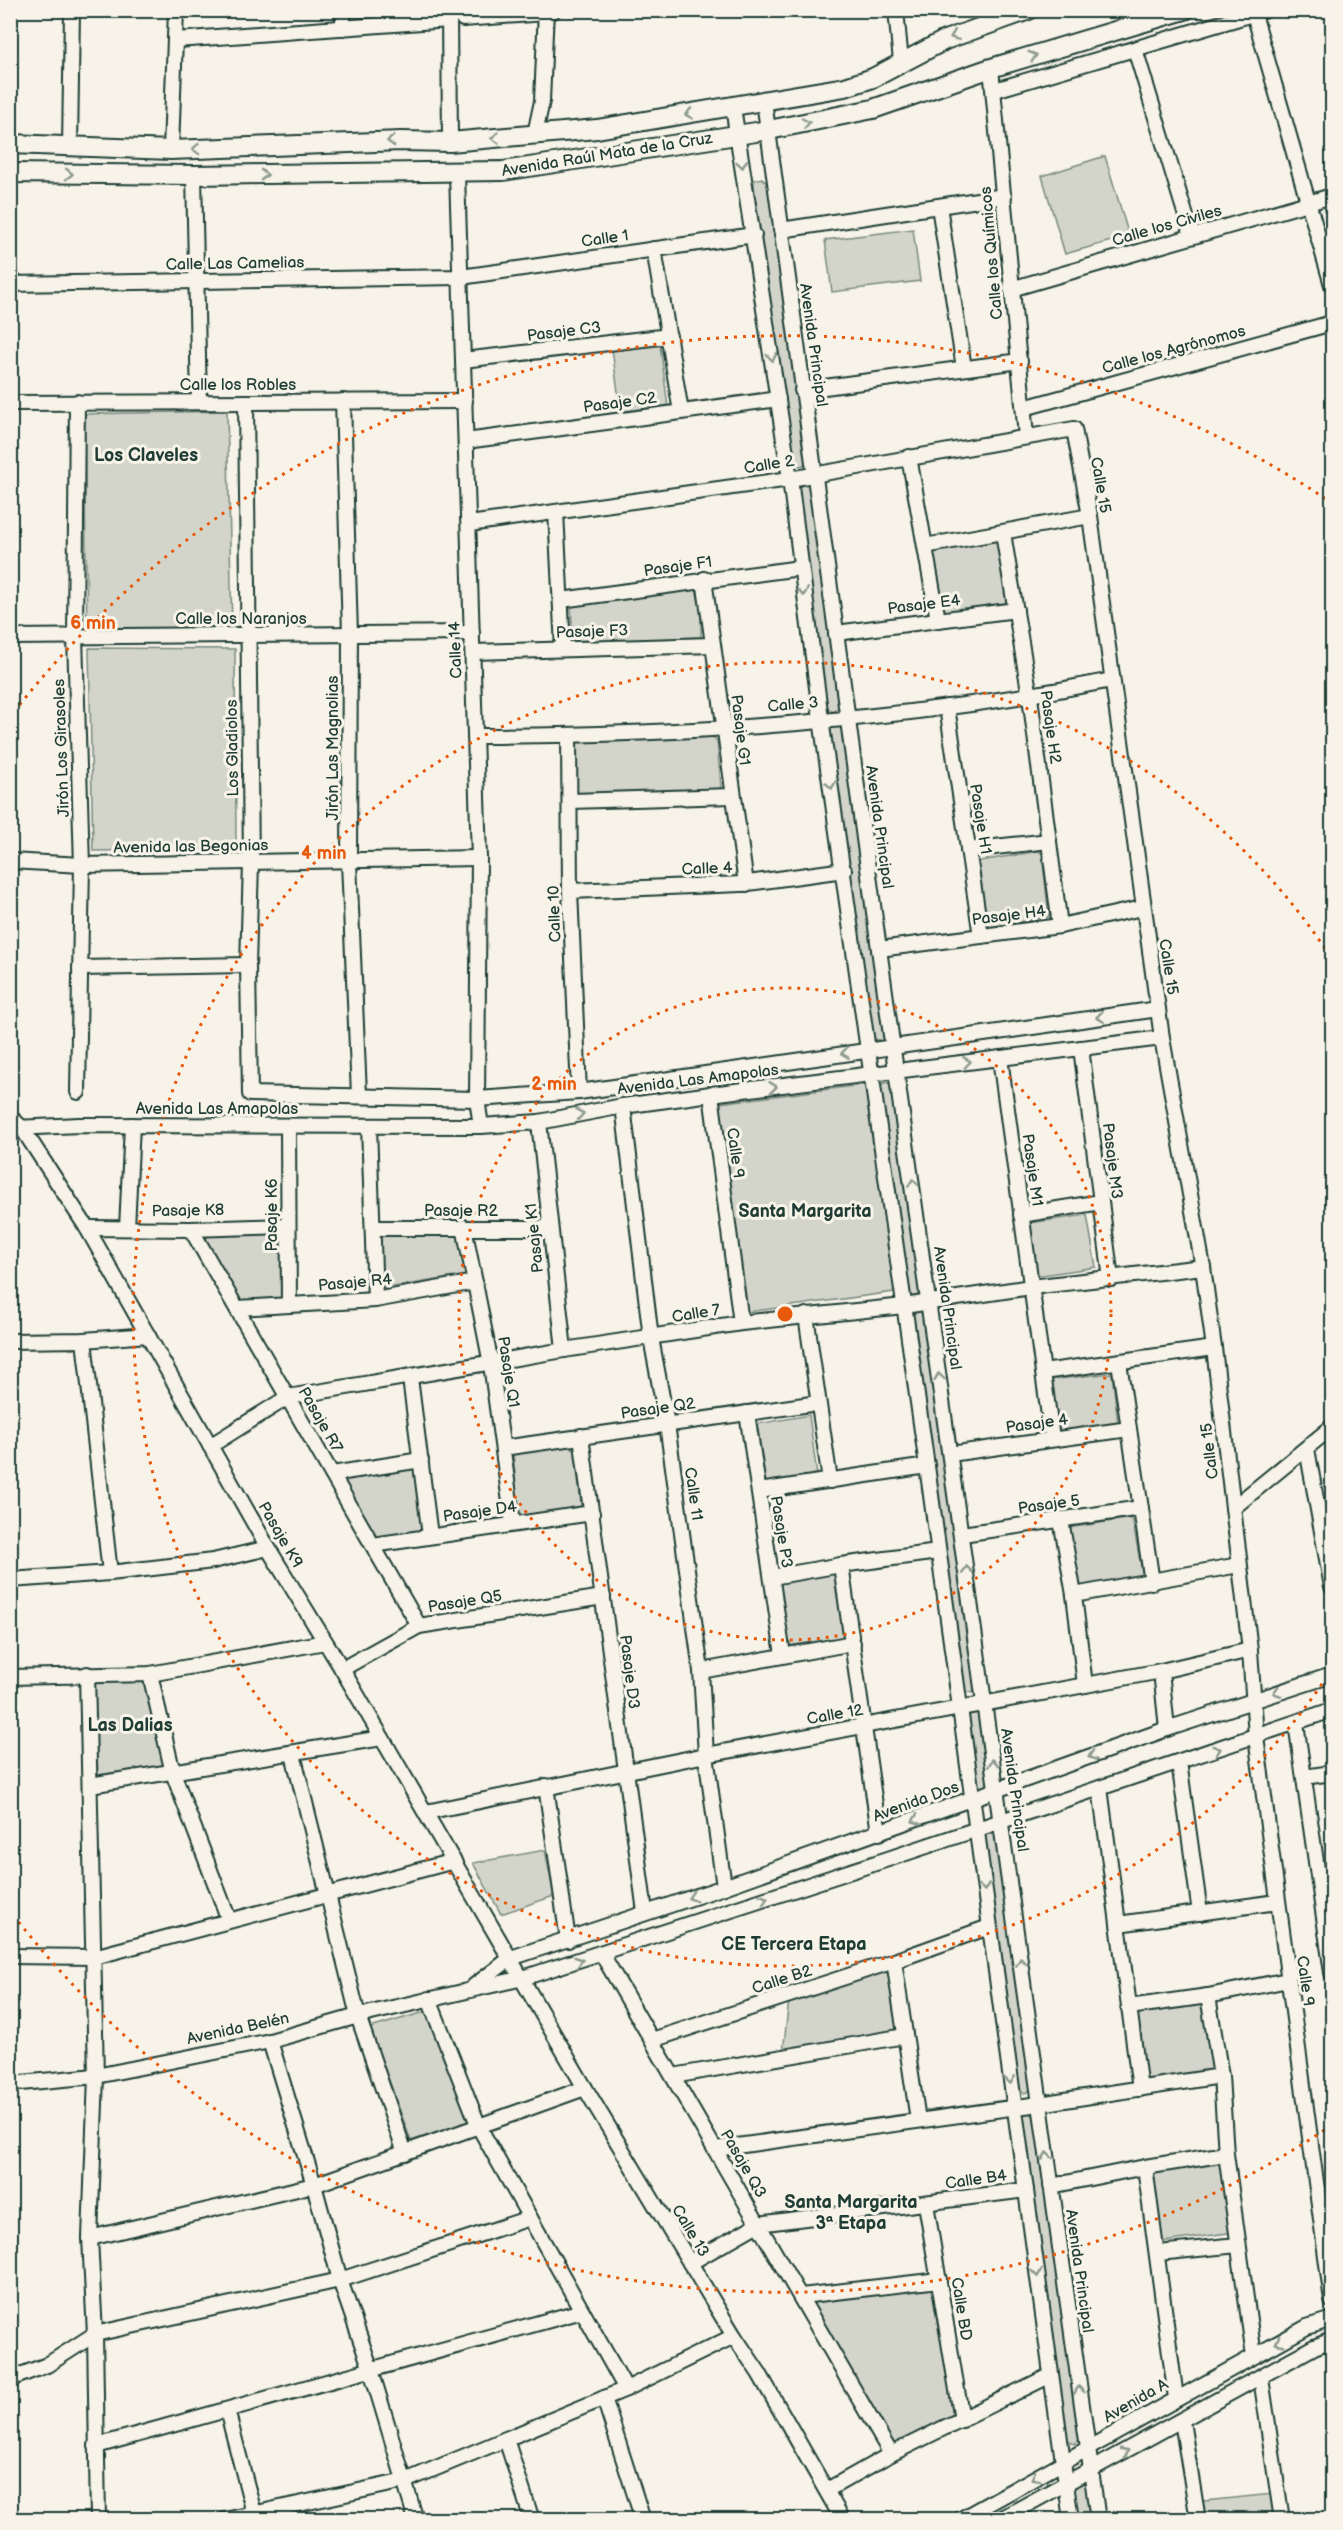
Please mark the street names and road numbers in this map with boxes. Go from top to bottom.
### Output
street label: Avenida Raúl Mata de la Cruz [500,129,714,181]
street label: Calle los Químicos [977,186,1007,320]
street label: Calle los Civiles [1110,201,1224,251]
street label: Calle 1 [580,226,630,252]
street label: Calle Las Camelias [165,253,305,275]
street label: Avenida Principal [795,282,831,408]
street label: Pasaje C3 [526,318,602,346]
street label: Calle los Agrónomos [1100,322,1248,378]
street label: Calle los Robles [180,376,296,395]
street label: Pasaje C2 [582,388,658,418]
street label: Calle 2 [742,452,796,478]
street label: Calle 15 [1086,455,1114,515]
street label: Pasaje F1 [643,553,713,581]
street label: Pasaje E4 [886,591,962,619]
street label: Calle los Naranjos [175,610,307,629]
street label: Calle 14 [445,621,466,679]
street label: Pasaje F3 [555,621,629,643]
street label: Jirón Las Magnolias [324,676,343,820]
street label: Jirón Los Girasoles [50,678,74,818]
street label: Pasaje H2 [1035,689,1065,766]
street label: Pasaje G1 [726,693,754,767]
street label: Calle 3 [767,693,819,717]
street label: Los Gladiolos [223,699,243,797]
street label: Avenida Principal [861,764,897,890]
street label: Pasaje H1 [965,782,995,856]
street label: Avenida las Begonias [113,836,269,858]
street label: Calle 4 [681,859,733,879]
street label: Calle 10 [545,885,565,943]
street label: Pasaje H4 [971,902,1047,930]
street label: Calle 15 [1154,938,1182,996]
street label: Avenida Las Amapolas [616,1061,780,1099]
street label: Avenida Las Amapolas [136,1100,298,1119]
street label: Pasaje M3 [1098,1122,1126,1200]
street label: Calle 9 [722,1127,748,1179]
street label: Pasaje M1 [1018,1132,1046,1208]
street label: Pasaje K6 [263,1178,282,1252]
street label: Pasaje K8 [151,1201,225,1221]
street label: Pasaje R2 [424,1202,499,1221]
street label: Pasaje K1 [522,1202,548,1274]
street label: Avenida Principal [929,1245,965,1371]
street label: Pasaje R4 [317,1270,393,1296]
street label: Calle 7 [670,1301,722,1327]
street label: Pasaje Q1 [493,1335,523,1409]
street label: Pasaje R7 [294,1384,346,1456]
street label: Pasaje Q2 [620,1394,697,1424]
street label: Pasaje 4 [1005,1410,1070,1438]
street label: Calle 15 [1197,1422,1223,1480]
street label: Calle 11 [680,1466,706,1522]
street label: Pasaje 5 [1017,1491,1081,1519]
street label: Pasaje P3 [766,1494,796,1570]
street label: Pasaje D4 [442,1497,518,1527]
street label: Pasaje K9 [254,1499,306,1571]
street label: Pasaje Q5 [427,1587,503,1617]
street label: Pasaje D3 [615,1634,643,1710]
street label: Calle 12 [805,1701,865,1729]
street label: Avenida Principal [996,1727,1032,1853]
street label: Avenida Dos [870,1778,962,1826]
street label: Calle 9 [1292,1955,1318,2007]
street label: Calle B2 [750,1961,815,1999]
street label: Avenida Belén [185,2009,291,2049]
street label: Pasaje Q3 [716,2127,770,2202]
street label: Calle B4 [944,2166,1008,2194]
street label: Calle 13 [667,2202,713,2261]
street label: Avenida Principal [1061,2208,1097,2334]
street label: Calle BD [947,2276,975,2342]
street label: Avenida A [1100,2375,1172,2427]

